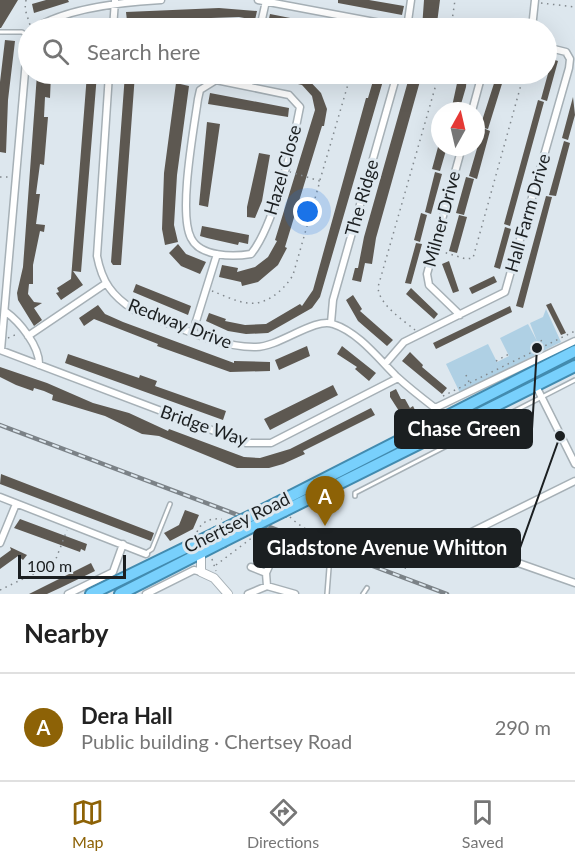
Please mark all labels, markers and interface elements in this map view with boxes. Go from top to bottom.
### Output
search box [18,18,557,84]
icon: search [39,35,72,68]
text: Search here [87,38,200,65]
north arrow [431,102,485,156]
street label: Hazel Close [259,122,305,217]
street label: Hall Farm Drive [500,151,554,275]
street label: The Ridge [340,157,382,239]
street label: Milner Drive [418,168,464,269]
your location [293,197,322,226]
street label: Redway Drive [125,293,235,353]
street label: Bridge Way [158,400,252,451]
callout: Chase Green [395,410,532,448]
text: Chase Green [407,416,521,440]
pin: A [306,476,344,526]
street label: Chertsey Road [180,487,293,557]
callout: Gladstone Avenue Whitton [254,529,520,567]
text: Gladstone Avenue Whitton [267,535,507,559]
scale bar [18,552,126,580]
text: 100 m [27,556,72,575]
text: Nearby [24,617,109,649]
text: Dera Hall [81,702,173,729]
text: A [37,715,50,739]
text: 290 m [495,715,551,739]
text: Public building · Chertsey Road [81,729,352,753]
tab: Map [71,796,104,851]
tab: Directions [247,796,319,851]
tab: Saved [462,796,504,851]

